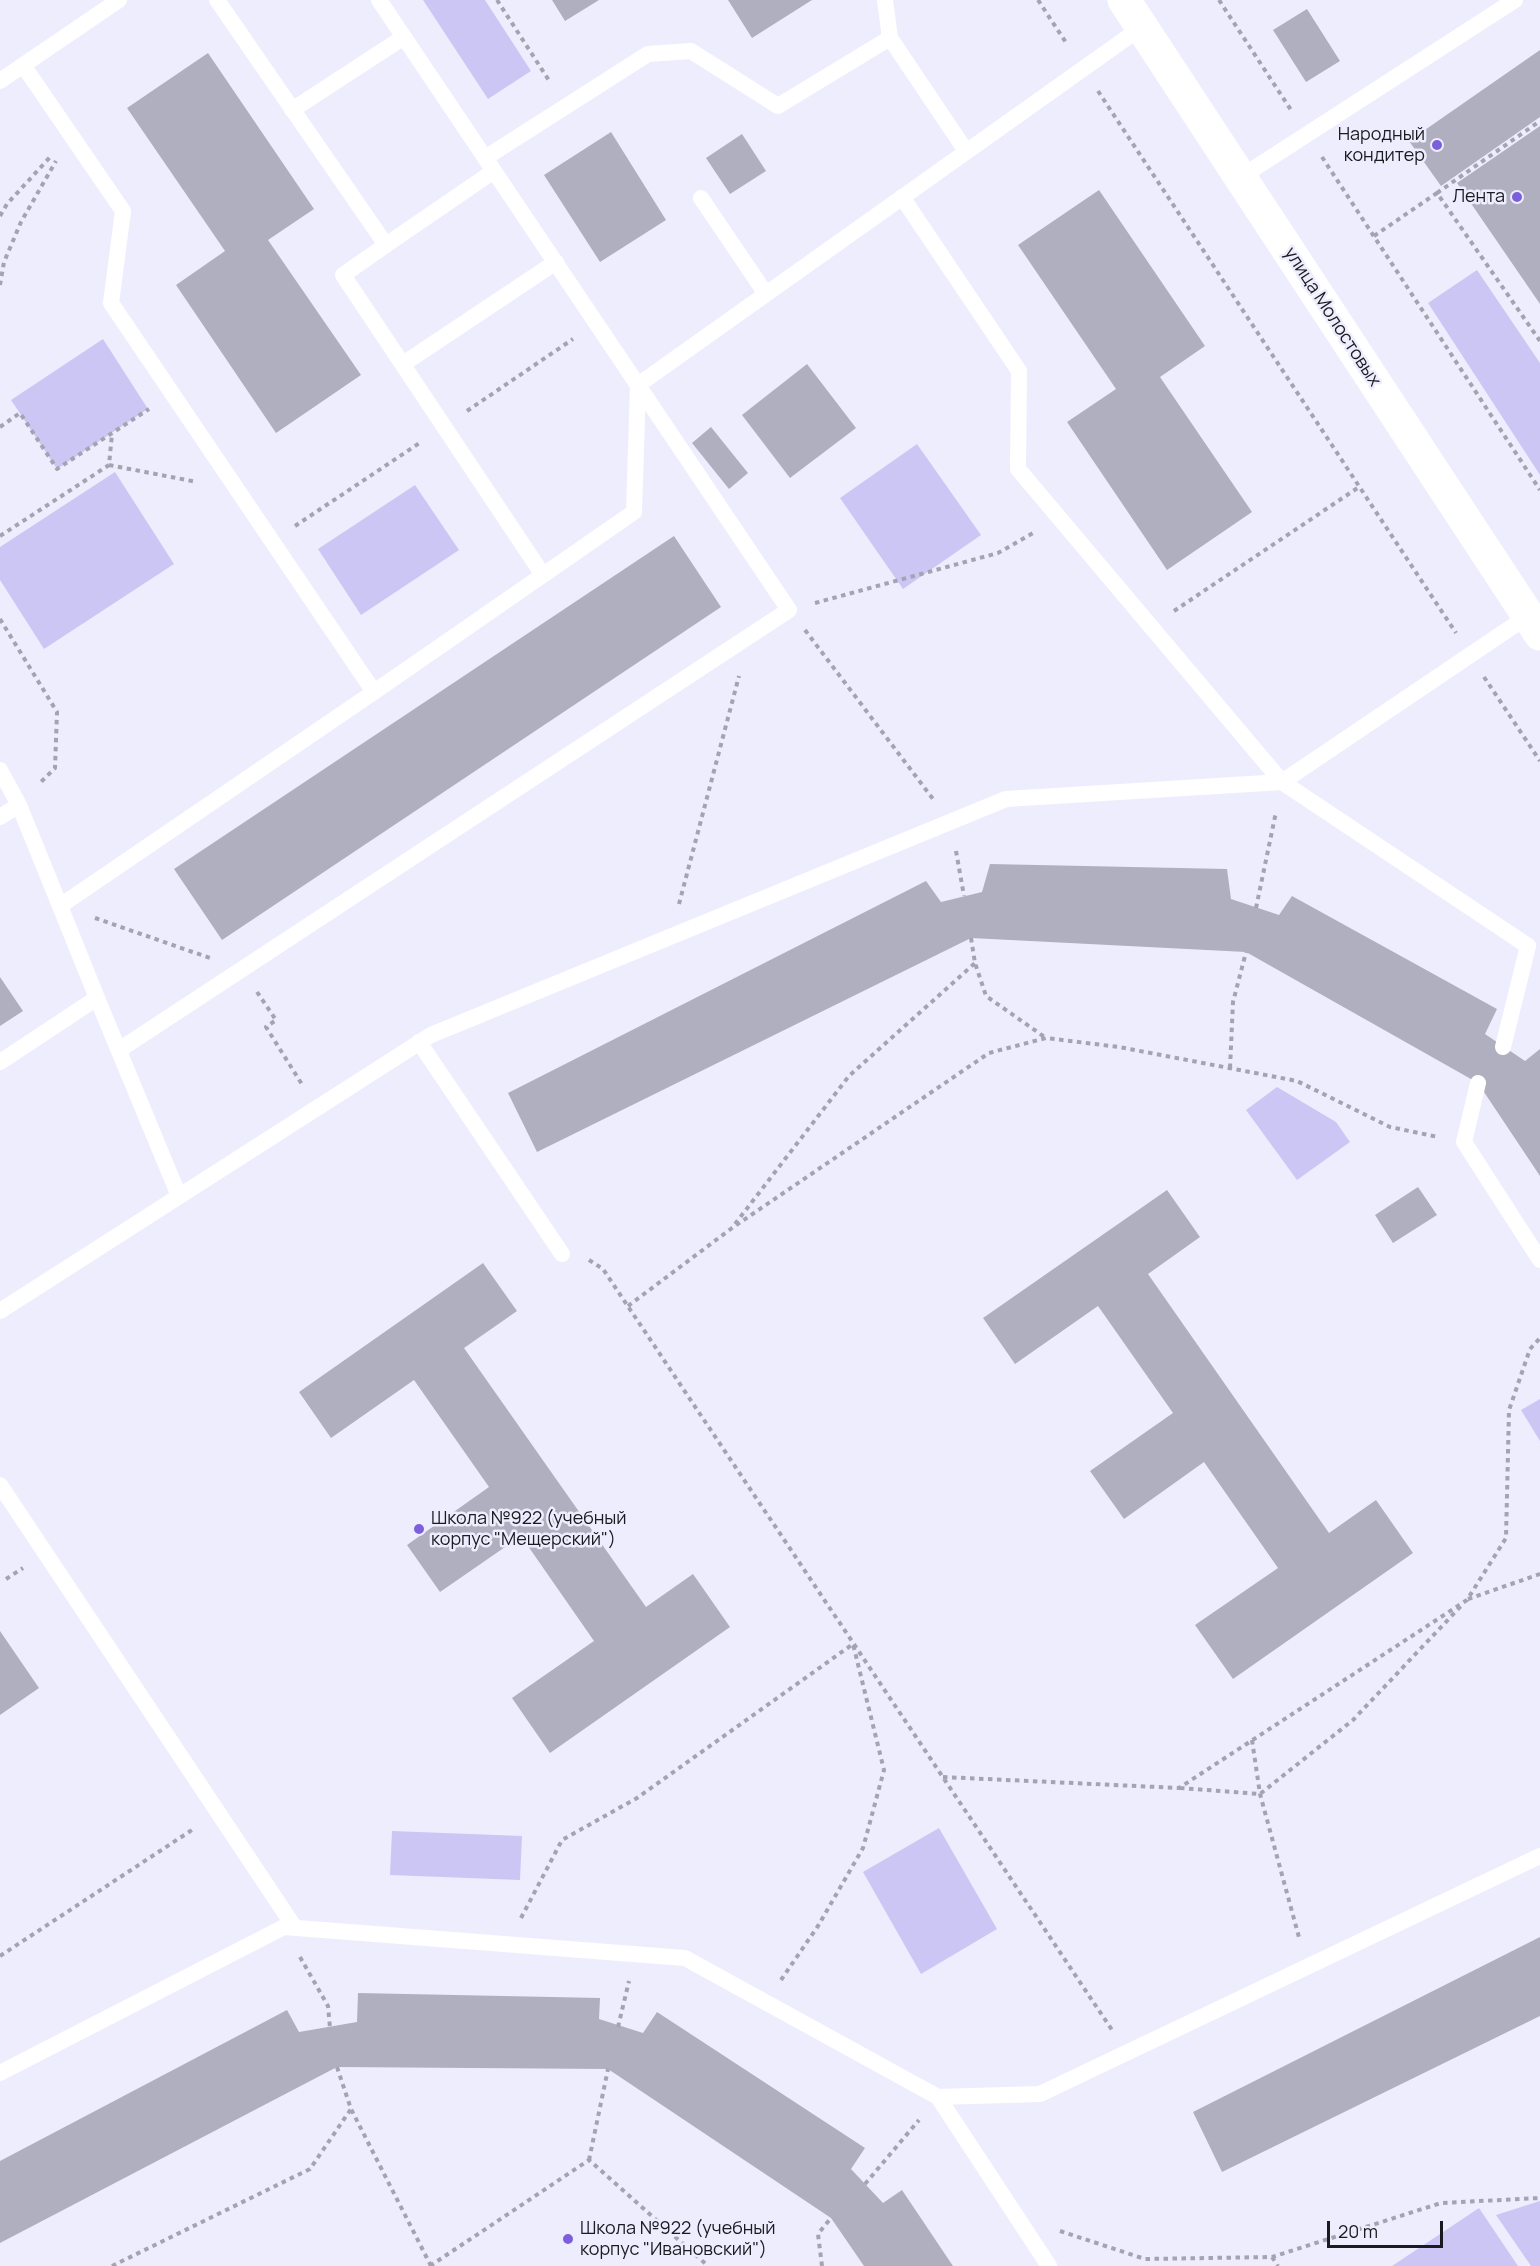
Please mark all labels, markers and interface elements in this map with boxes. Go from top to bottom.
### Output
place label: Народный кондитер [1338,124,1425,166]
marker: Народный кондитер [1430,138,1444,152]
place label: Лента [1452,186,1505,208]
marker: Лента [1510,190,1524,204]
street label: улица Молостовых [1279,243,1385,391]
place label: Школа №922 (учебный корпус "Мещерский") [431,1508,627,1550]
marker: Школа №922 (учебный корпус "Мещерский") [412,1522,426,1536]
scale bar [1330,2209,1446,2247]
place label: Школа №922 (учебный корпус "Ивановский") [580,2218,776,2260]
text: 20 m [1338,2219,1378,2243]
marker: Школа №922 (учебный корпус "Ивановский") [561,2232,575,2246]

